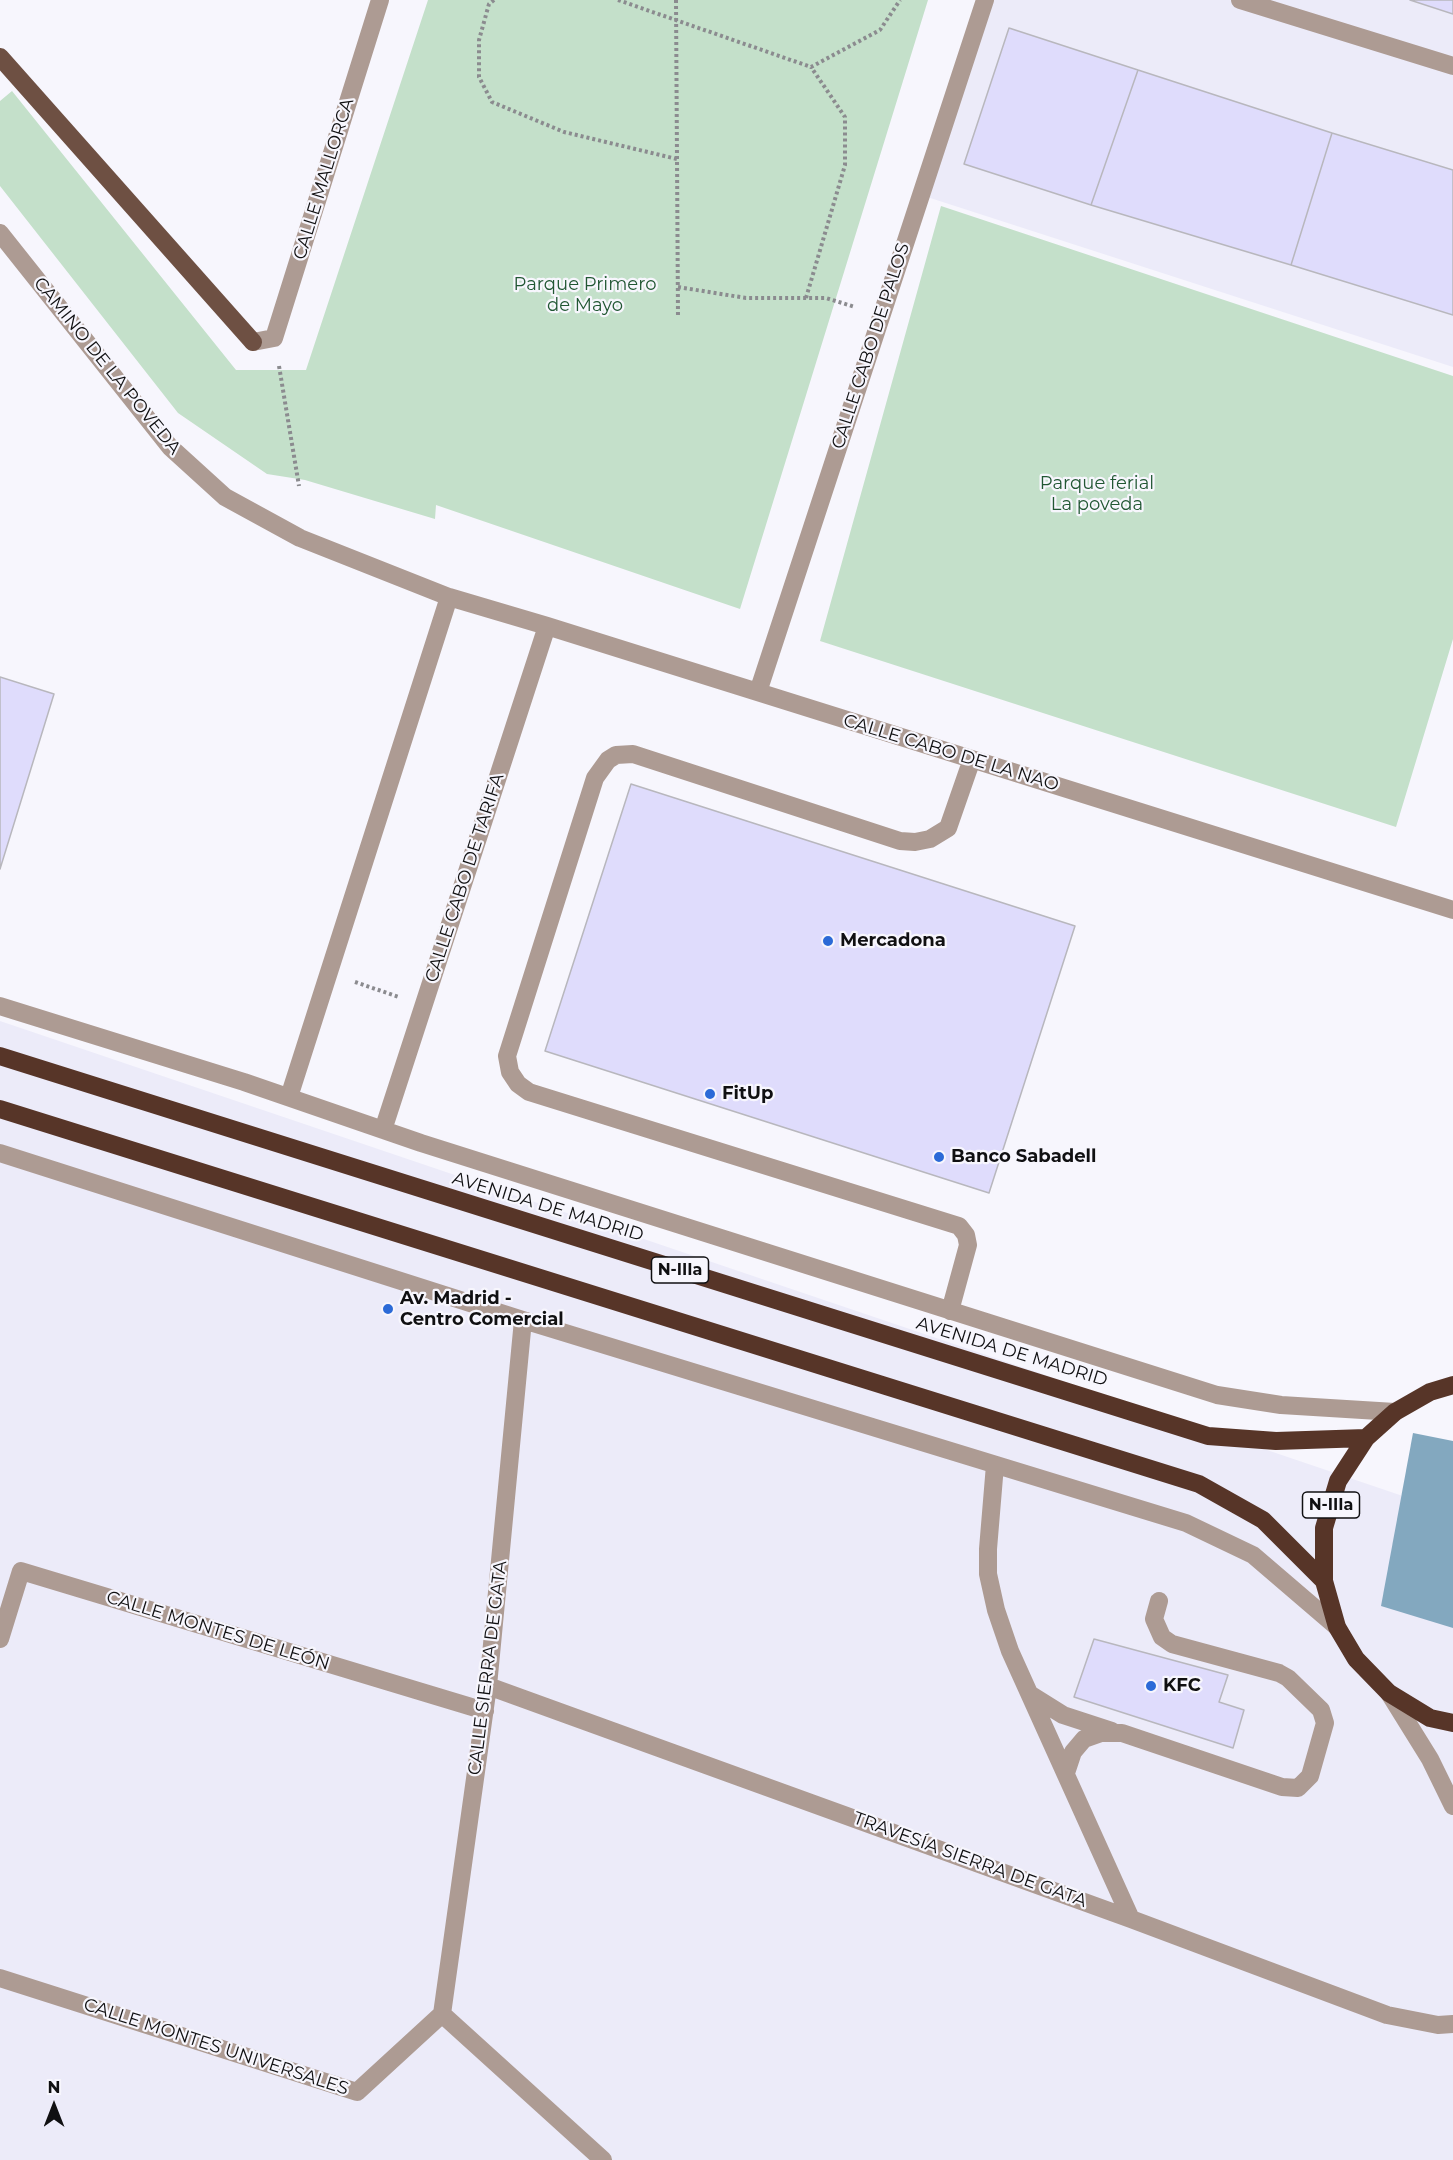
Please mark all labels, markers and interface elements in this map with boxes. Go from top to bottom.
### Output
street label: CALLE MALLORCA [289,96,359,262]
street label: CALLE CABO DE PALOS [827,240,915,452]
street label: CAMINO DE LA POVEDA [29,273,185,459]
park label: Parque Primero de Mayo [514,274,656,316]
park label: Parque ferial La poveda [1040,473,1154,516]
street label: CALLE CABO DE LA NAO [841,710,1061,796]
street label: CALLE CABO DE TARIFA [421,771,509,985]
place label: Mercadona [840,930,946,952]
marker: Mercadona [821,934,835,948]
place label: FitUp [722,1083,773,1105]
marker: FitUp [703,1087,717,1101]
place label: Banco Sabadell [951,1146,1096,1168]
marker: Banco Sabadell [932,1150,946,1164]
street label: AVENIDA DE MADRID [450,1168,646,1246]
road number: N-IIIa [652,1257,708,1283]
place label: Av. Madrid - Centro Comercial [400,1288,564,1330]
marker: Av. Madrid - Centro Comercial [381,1302,395,1316]
street label: AVENIDA DE MADRID [914,1313,1110,1391]
road number: N-IIIa [1302,1492,1360,1518]
street label: CALLE SIERRA DE GATA [464,1560,512,1776]
street label: CALLE MONTES DE LEÓN [104,1587,332,1675]
place label: KFC [1163,1675,1201,1697]
marker: KFC [1144,1679,1158,1693]
street label: TRAVESÍA SIERRA DE GATA [850,1808,1090,1912]
street label: CALLE MONTES UNIVERSALES [81,1994,351,2100]
north arrow [24,2076,84,2136]
text: N [48,2078,60,2097]

